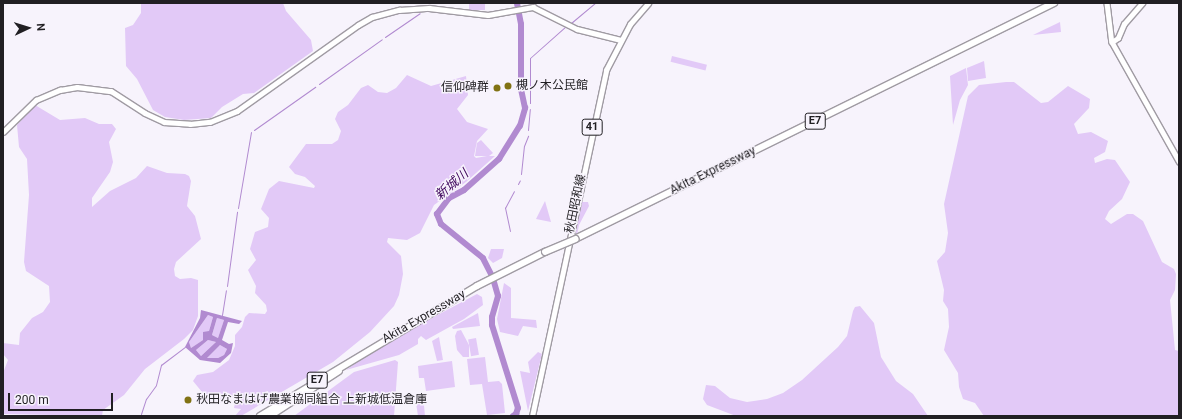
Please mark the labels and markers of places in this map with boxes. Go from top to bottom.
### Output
place label: 槻ノ木公民館 [516,79,588,93]
place label: 信仰碑群 [441,81,489,95]
marker: 槻ノ木公民館 [503,81,513,91]
marker: 信仰碑群 [492,83,502,93]
place label: 秋田なまはげ農業協同組合 上新城低温倉庫 [196,393,427,407]
marker: 秋田なまはげ農業協同組合 上新城低温倉庫 [183,395,193,405]

